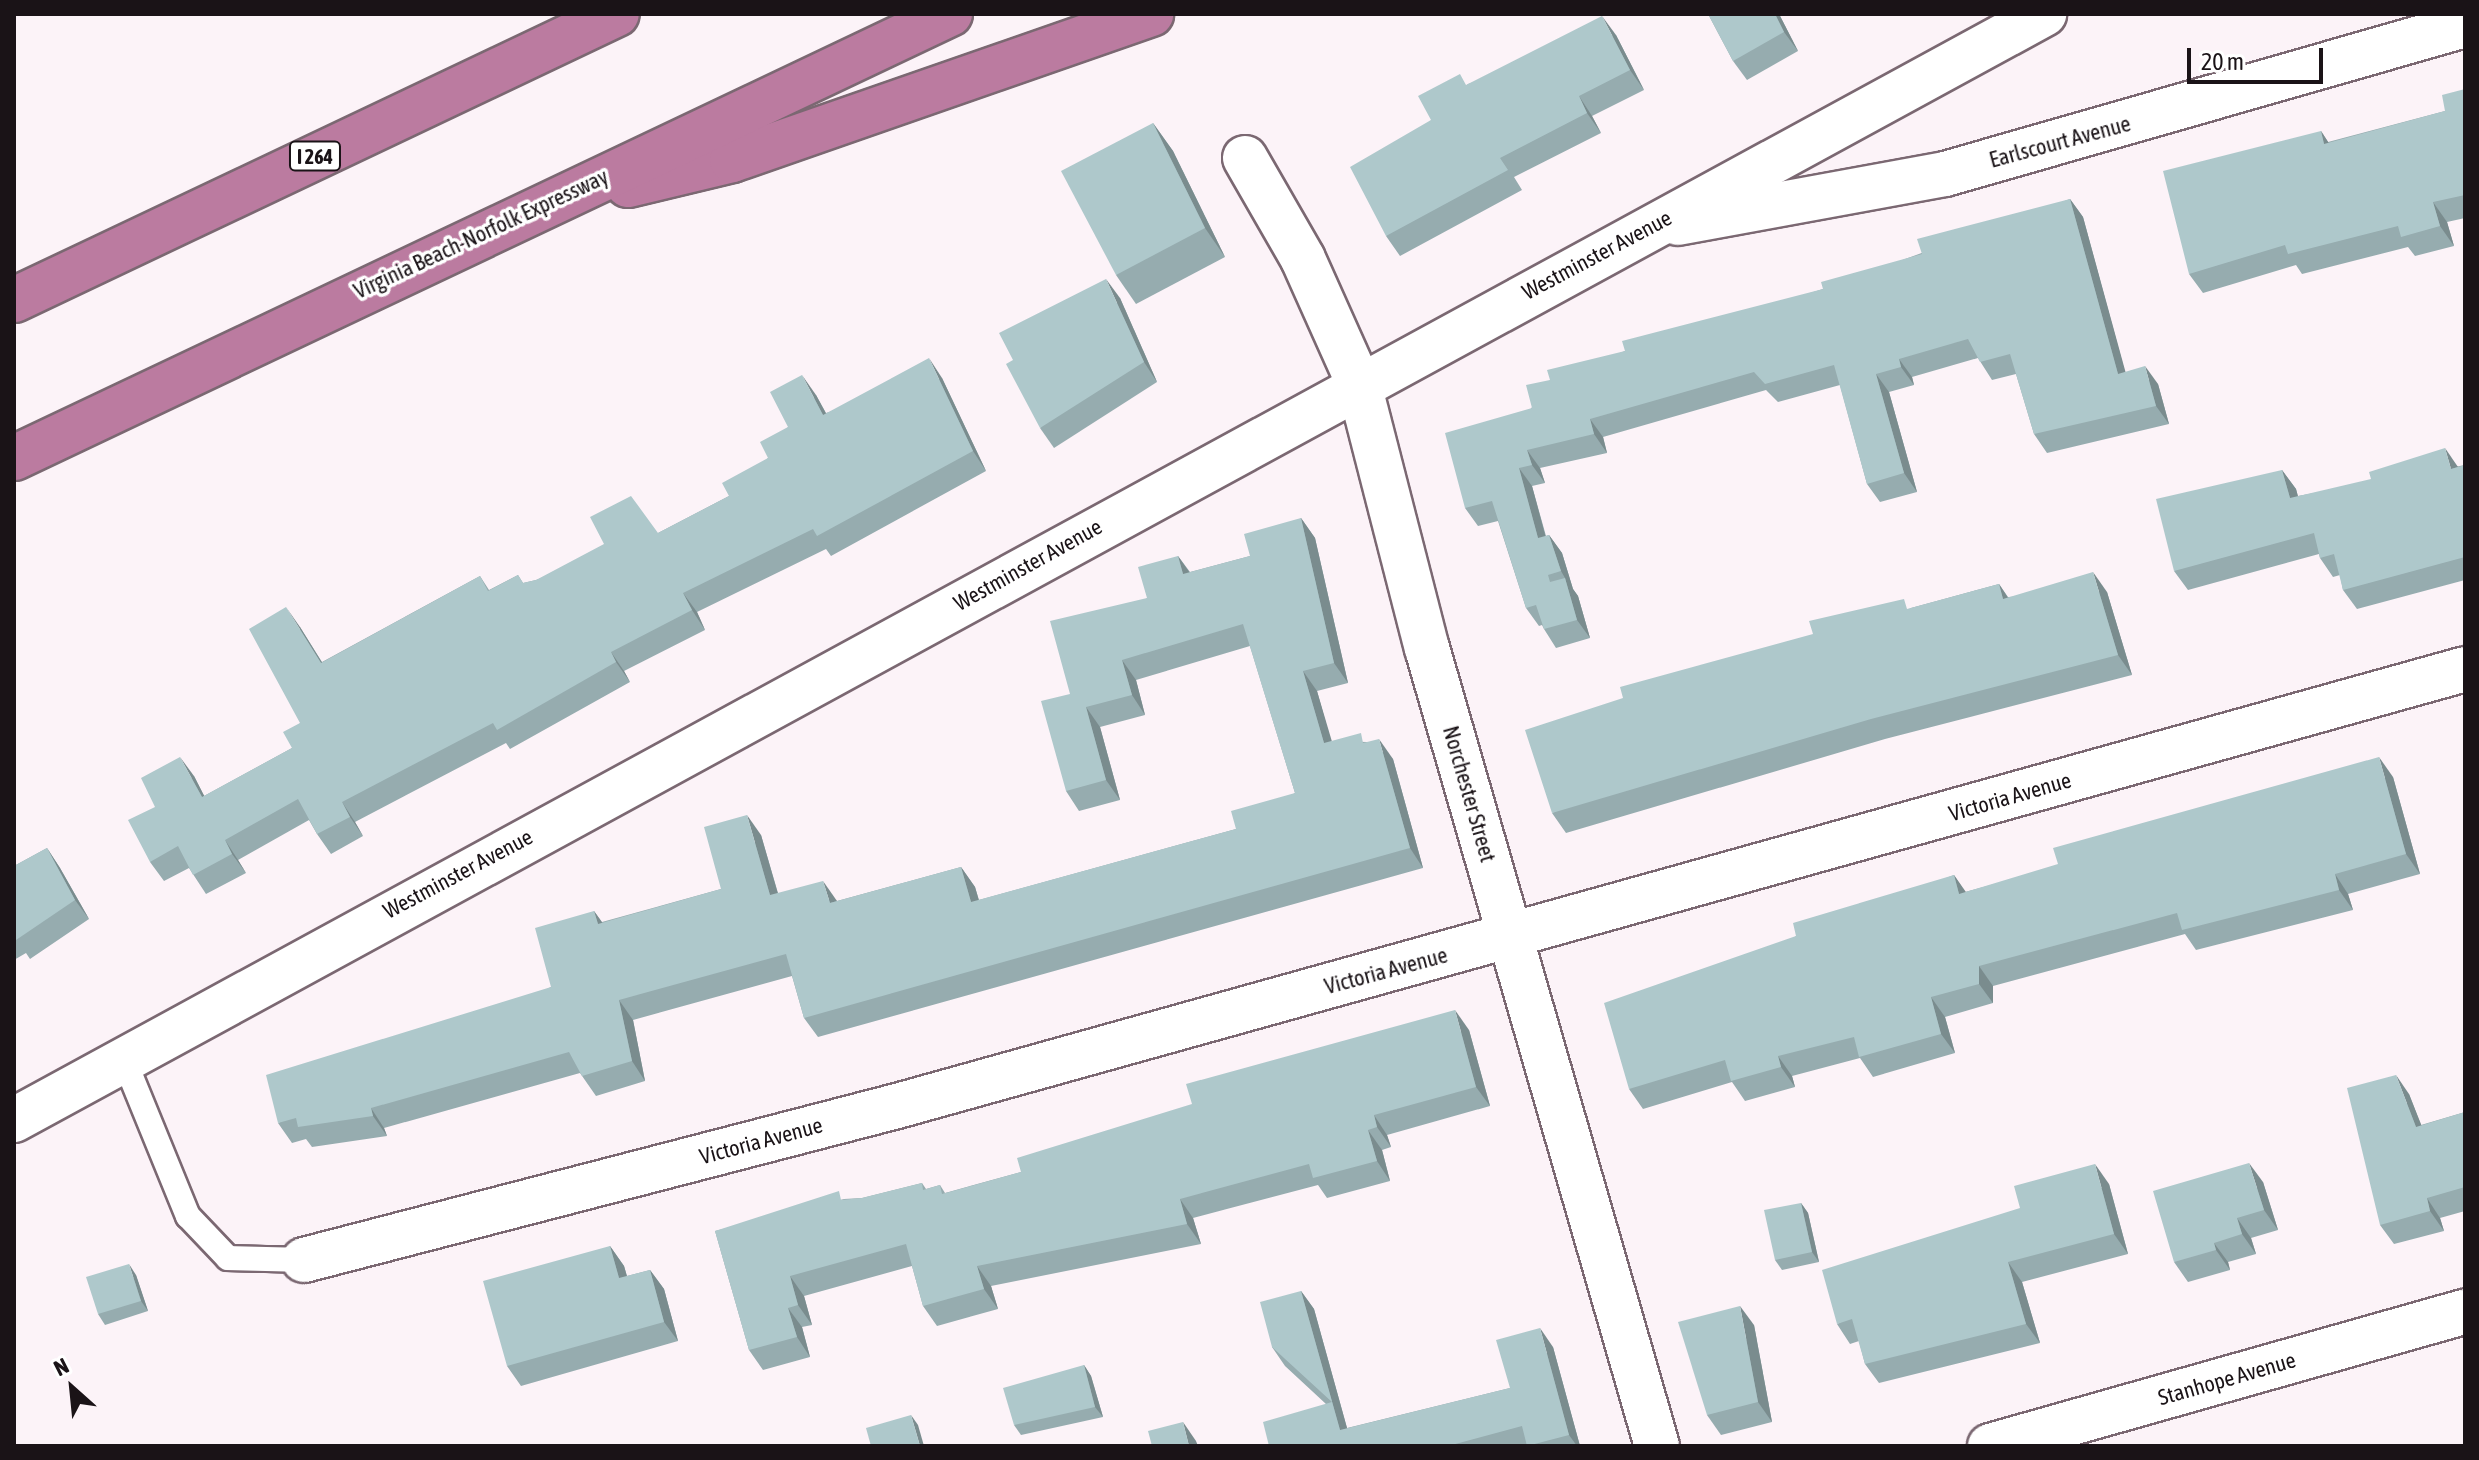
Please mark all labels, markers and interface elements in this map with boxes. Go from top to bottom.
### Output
scale bar [2191,32,2327,82]
text: 20 m [2201,48,2244,75]
street label: Earlscourt Avenue [1986,110,2134,174]
road number: I 264 [287,140,343,172]
street label: Virginia Beach-Norfolk Expressway [350,163,612,305]
street label: Westminster Avenue [1518,205,1676,305]
street label: Westminster Avenue [949,513,1107,617]
street label: Norchester Street [1437,723,1501,865]
street label: Victoria Avenue [1946,767,2074,827]
street label: Westminster Avenue [379,824,537,924]
street label: Victoria Avenue [1322,942,1450,1000]
street label: Victoria Avenue [697,1112,825,1170]
street label: Stanhope Avenue [2155,1347,2299,1411]
north arrow [32,1348,112,1428]
text: N [49,1352,73,1381]

